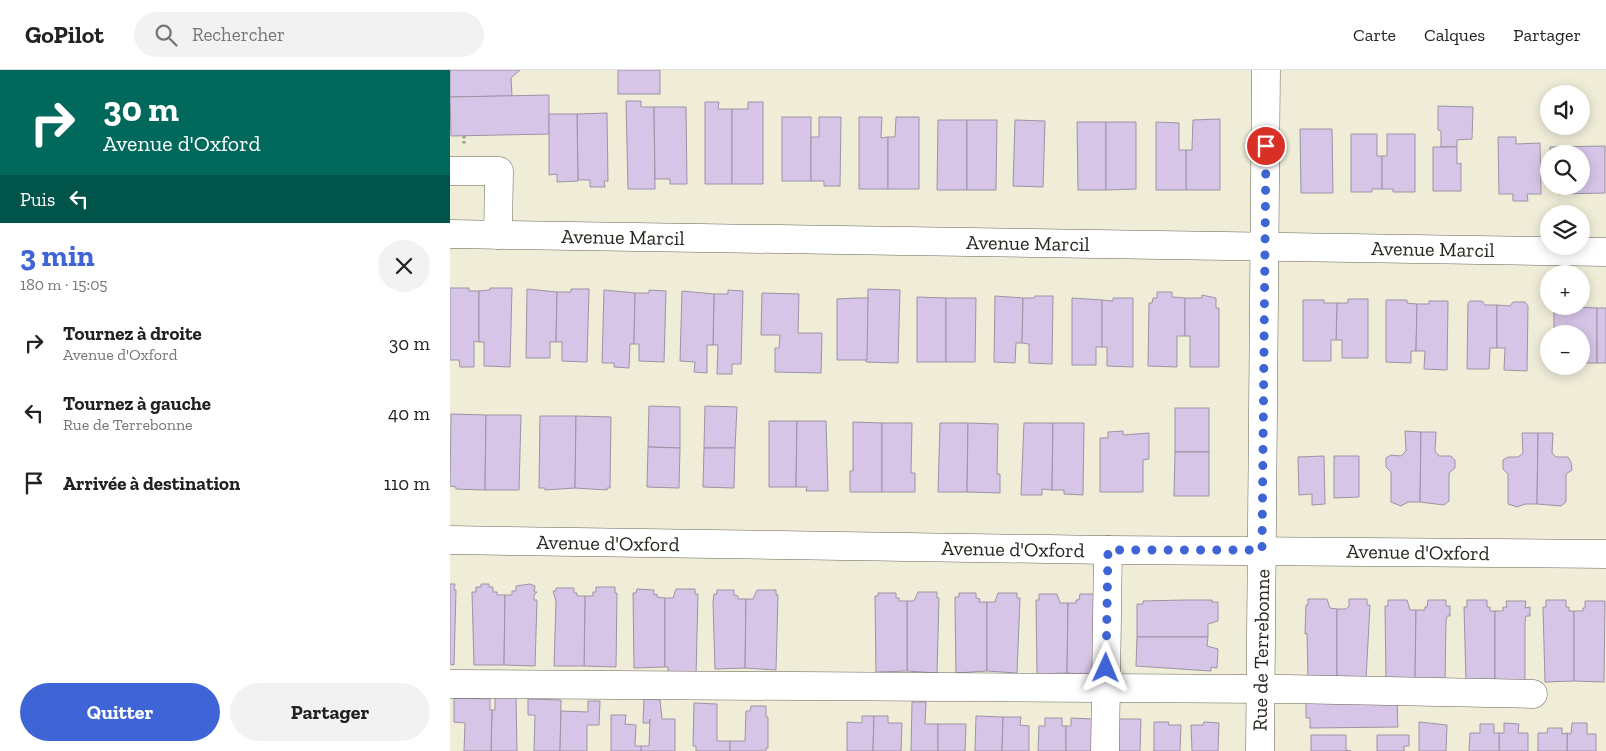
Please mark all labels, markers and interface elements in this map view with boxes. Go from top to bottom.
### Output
search box [134,12,484,57]
text: GoPilot [25,20,104,49]
icon: search [152,21,180,49]
text: Rechercher [192,23,285,46]
text: Carte [1353,24,1396,46]
text: Calques [1424,24,1485,46]
text: Partager [1513,24,1581,46]
map controls [1540,85,1590,375]
button: sound [1540,85,1590,135]
text: 30 m [103,88,179,130]
icon: right [20,90,85,155]
pin [1245,125,1287,167]
text: Avenue d'Oxford [103,130,260,157]
icon: arrive [1252,132,1280,160]
button: search [1540,145,1590,195]
icon: left [65,185,93,213]
text: Puis [20,188,55,211]
button: layers [1540,205,1590,255]
street label: Avenue Marcil [561,224,685,250]
street label: Avenue Marcil [966,230,1090,256]
street label: Avenue Marcil [1371,236,1495,262]
text: 3 min [20,238,95,274]
button: close [378,240,430,292]
button: + [1540,265,1590,315]
text: 180 m · 15:05 [20,275,108,294]
text: Tournez à droite [63,322,202,345]
button: − [1540,325,1590,375]
icon: right [20,329,48,357]
text: 30 m [389,332,430,355]
text: Avenue d'Oxford [63,345,178,364]
text: Tournez à gauche [63,392,211,415]
icon: left [20,399,48,427]
text: 40 m [388,402,430,425]
text: Rue de Terrebonne [63,415,193,434]
icon: arrive [20,469,48,497]
text: Arrivée à destination [63,472,240,495]
text: 110 m [384,472,430,495]
street label: Avenue d'Oxford [536,530,680,556]
street label: Avenue d'Oxford [941,536,1085,562]
street label: Avenue d'Oxford [1346,539,1490,565]
street label: Rue de Terrebonne [1248,569,1274,731]
position arrow [1079,641,1131,693]
button: Quitter [20,683,220,741]
button: Partager [230,683,430,741]

